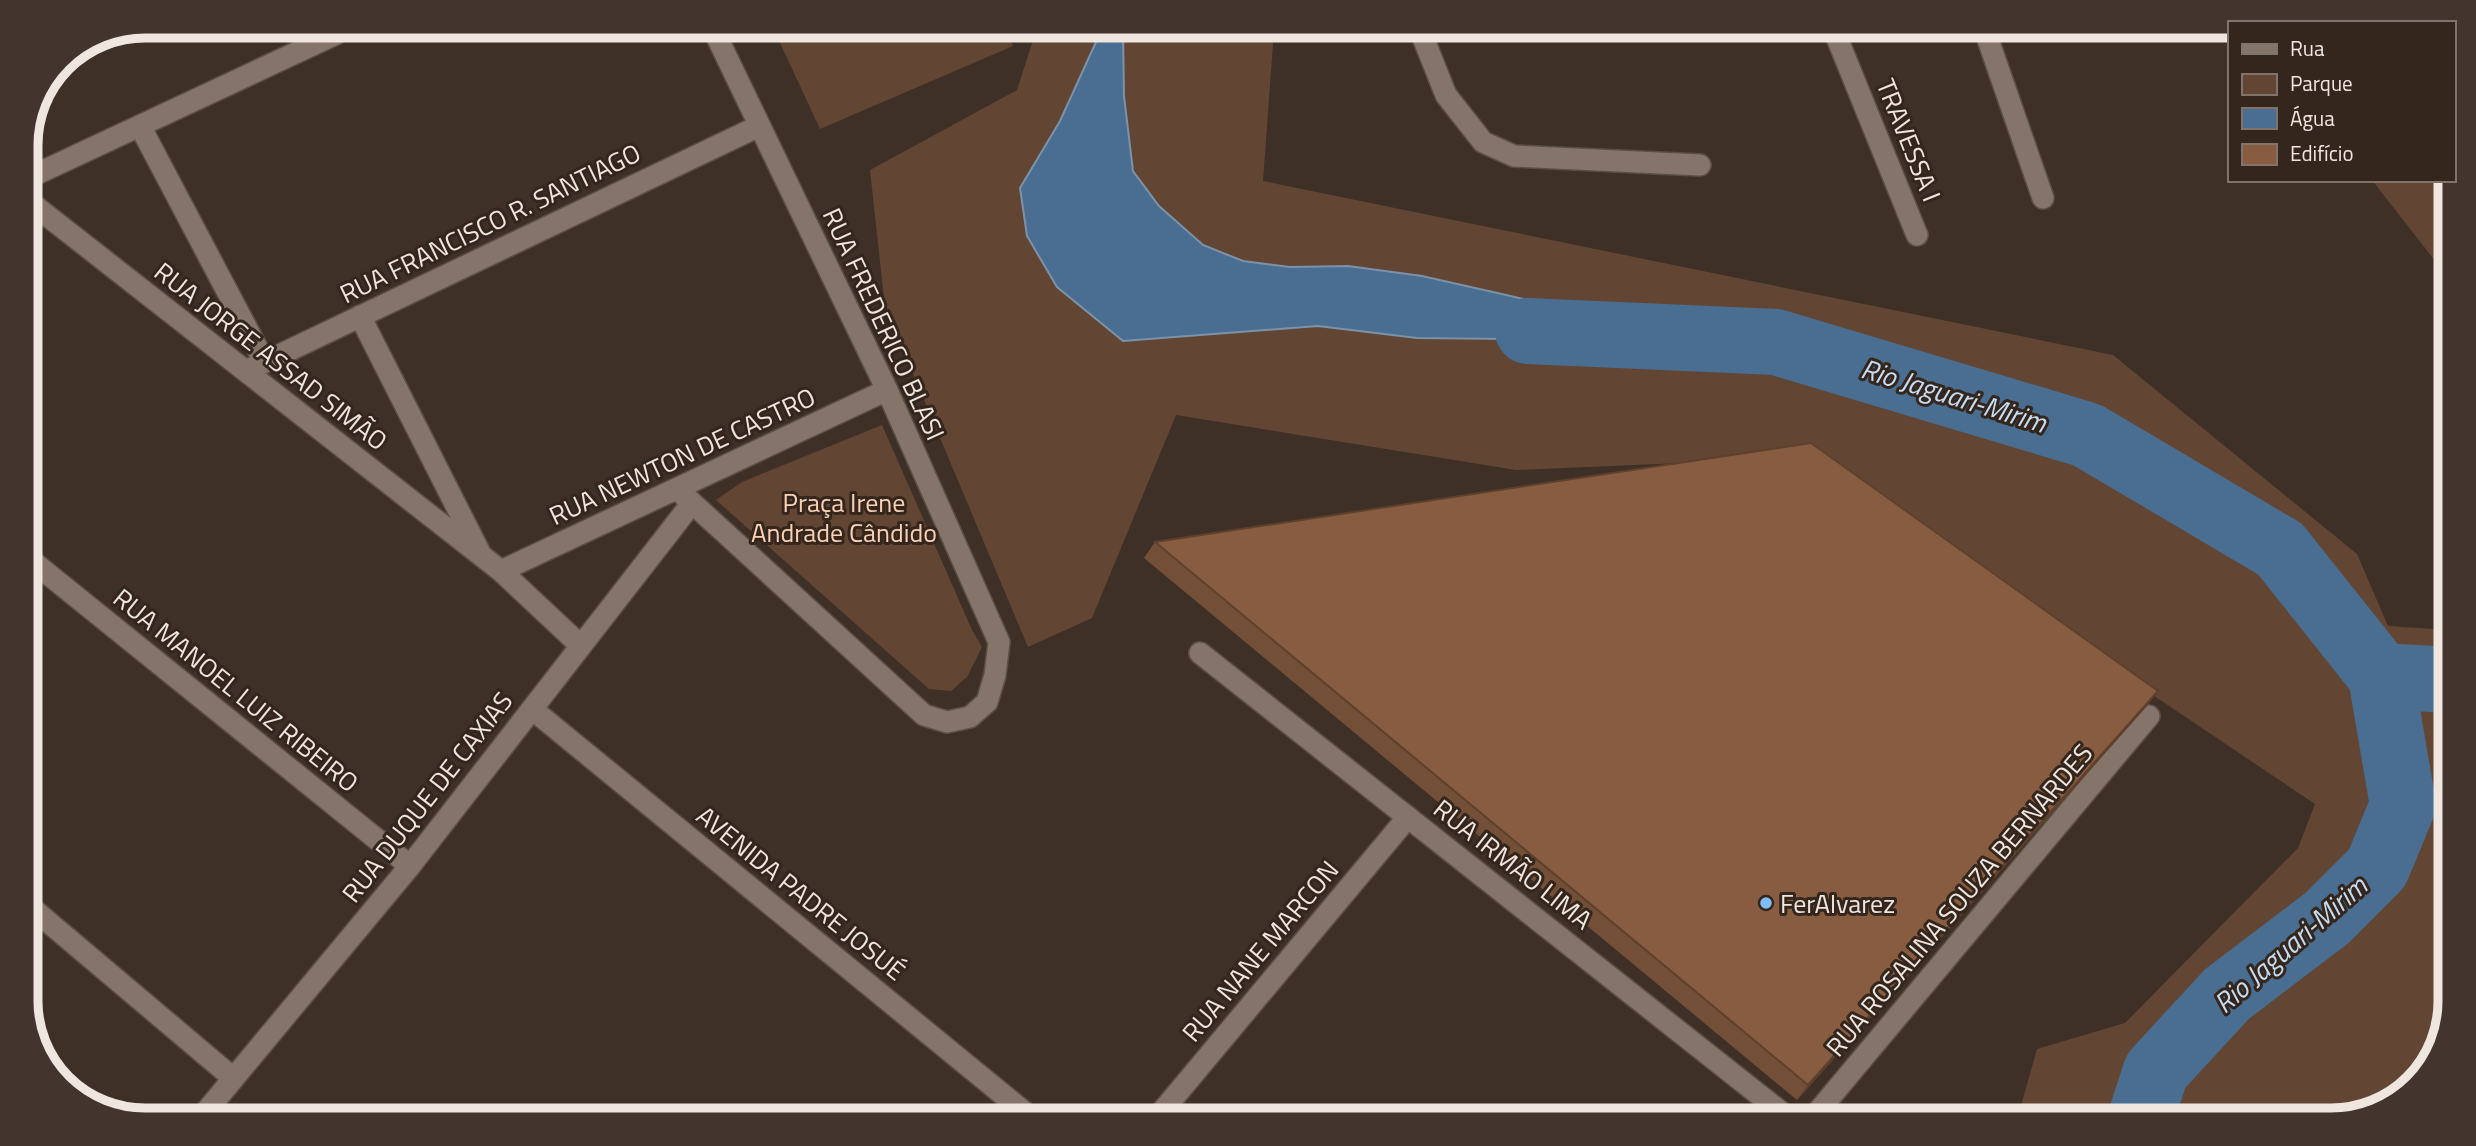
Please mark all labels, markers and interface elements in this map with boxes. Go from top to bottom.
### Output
legend [2228,21,2455,182]
text: Rua [2290,32,2325,64]
text: Parque [2290,67,2353,99]
street label: TRAVESSA I [1867,73,1951,207]
text: Água [2290,102,2335,134]
street label: RUA FRANCISCO R. SANTIAGO [333,133,647,313]
text: Edifício [2290,137,2354,169]
street label: RUA FREDERICO BLASI [813,201,955,447]
street label: RUA JORGE ASSAD SIMÃO [146,252,396,460]
water label: Rio Jaguari-Mirim [1856,346,2053,444]
street label: RUA NEWTON DE CASTRO [542,377,822,535]
park label: Praça Irene Andrade Cândido [751,483,937,552]
street label: RUA MANOEL LUIZ RIBEIRO [105,579,367,801]
street label: RUA DUQUE DE CAXIAS [332,683,522,911]
street label: RUA ROSALINA SOUZA BERNARDES [1816,735,2102,1065]
street label: RUA IRMÃO LIMA [1425,789,1601,939]
street label: AVENIDA PADRE JOSUÉ [688,796,914,990]
street label: RUA NANE MARCON [1172,852,1348,1050]
water label: Rio Jaguari-Mirim [2204,864,2377,1023]
place label: FerAlvarez [1780,884,1895,923]
marker: FerAlvarez [1758,895,1774,911]

